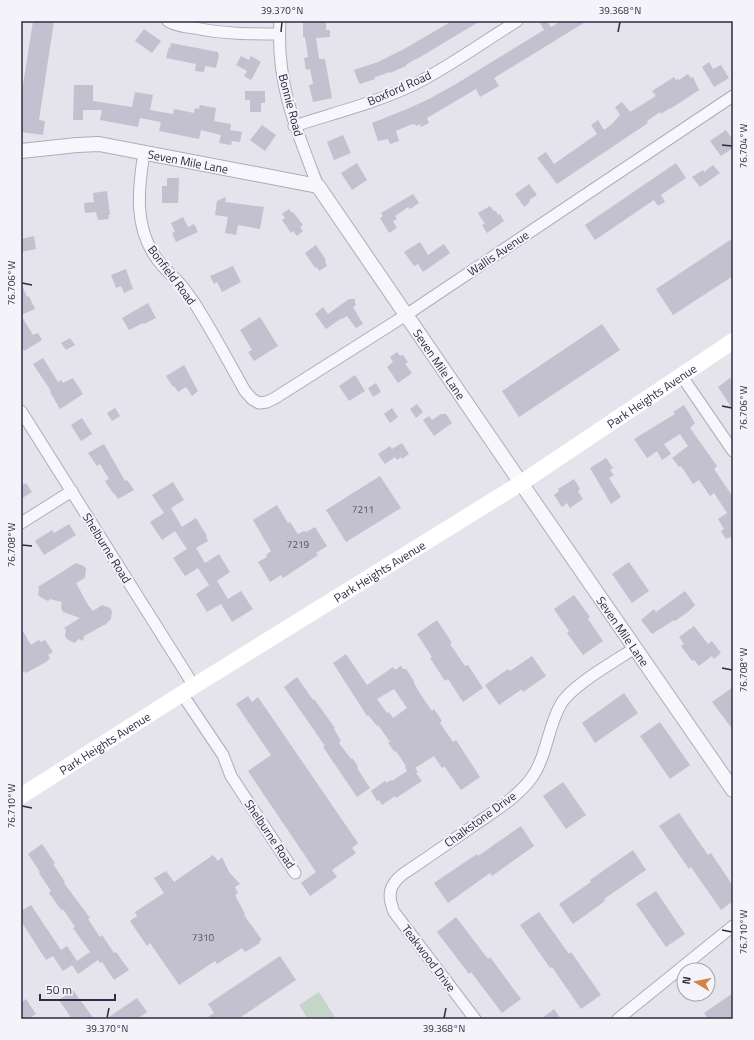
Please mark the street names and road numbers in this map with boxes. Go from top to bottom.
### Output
street label: Boxford Road [364,65,434,111]
street label: Bonnie Road [274,72,308,138]
street label: Seven Mile Lane [146,144,230,178]
street label: Wallis Avenue [464,225,532,281]
street label: Bonfield Road [143,241,201,309]
street label: Seven Mile Lane [409,325,471,403]
street label: Park Heights Avenue [603,358,700,433]
street label: Shelburne Road [78,509,136,587]
street label: Park Heights Avenue [330,535,429,607]
street label: Seven Mile Lane [592,592,654,670]
street label: Park Heights Avenue [55,707,154,779]
street label: Chalkstone Drive [440,786,520,852]
street label: Shelburne Road [240,796,300,872]
street label: Teakwood Drive [397,920,461,996]

